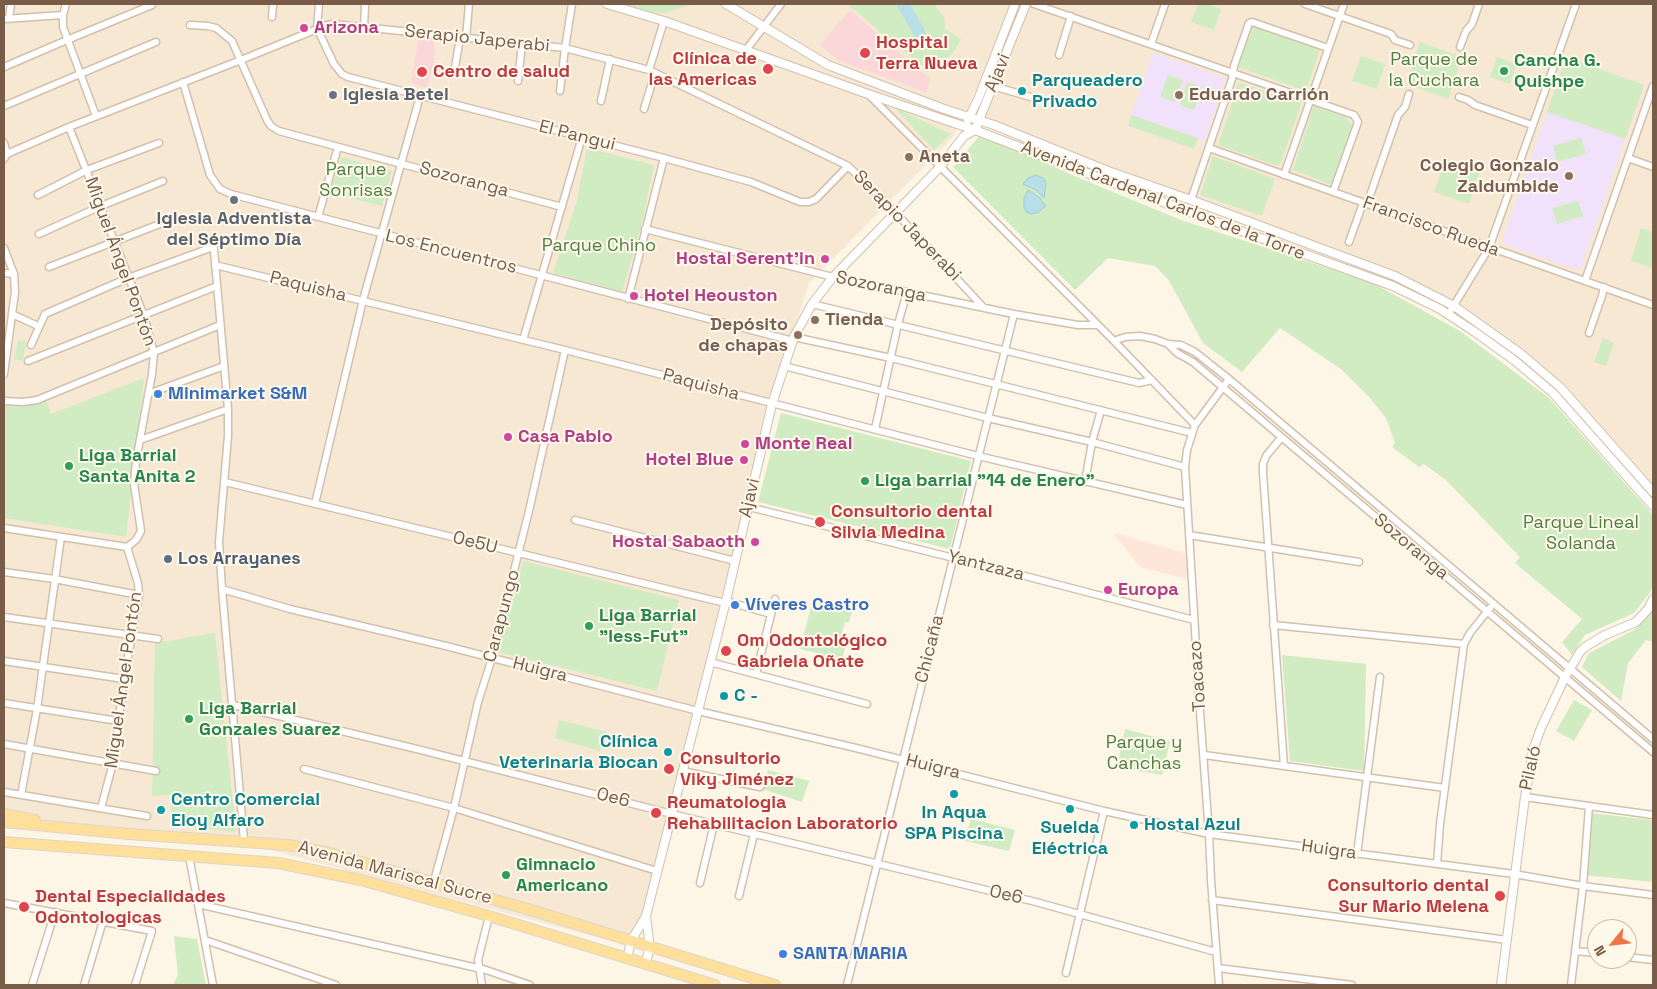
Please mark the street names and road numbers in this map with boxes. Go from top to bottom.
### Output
street label: Serapio Japerabi [403,21,551,57]
street label: Ajavi [981,51,1015,95]
street label: El Pangui [536,116,618,156]
street label: Avenida Cardenal Carlos de la Torre [1018,137,1308,265]
street label: Sozoranga [417,158,511,202]
street label: Serapio Japerabi [849,166,965,286]
street label: Miguel Ángel Pontón [79,174,161,350]
street label: Francisco Rueda [1360,192,1502,262]
street label: Los Encuentros [383,225,519,279]
street label: Paquisha [267,267,349,307]
street label: Sozoranga [834,267,928,307]
street label: Paquisha [660,364,742,406]
street label: Ajavi [735,476,765,520]
street label: Sozoranga [1369,509,1453,585]
street label: Oe5U [450,527,500,559]
street label: Yantzaza [945,546,1027,586]
street label: Carapungo [479,567,525,665]
street label: Miguel Ángel Pontón [101,590,147,770]
street label: Chicaña [911,613,949,685]
street label: Toacazo [1185,640,1211,712]
street label: Huigra [510,653,570,687]
street label: Pilaló [1516,743,1546,793]
street label: Huigra [903,750,963,784]
street label: Oe6 [594,783,632,813]
street label: Huigra [1300,835,1358,865]
street label: Avenida Mariscal Sucre [296,837,494,909]
street label: Oe6 [987,881,1025,909]

